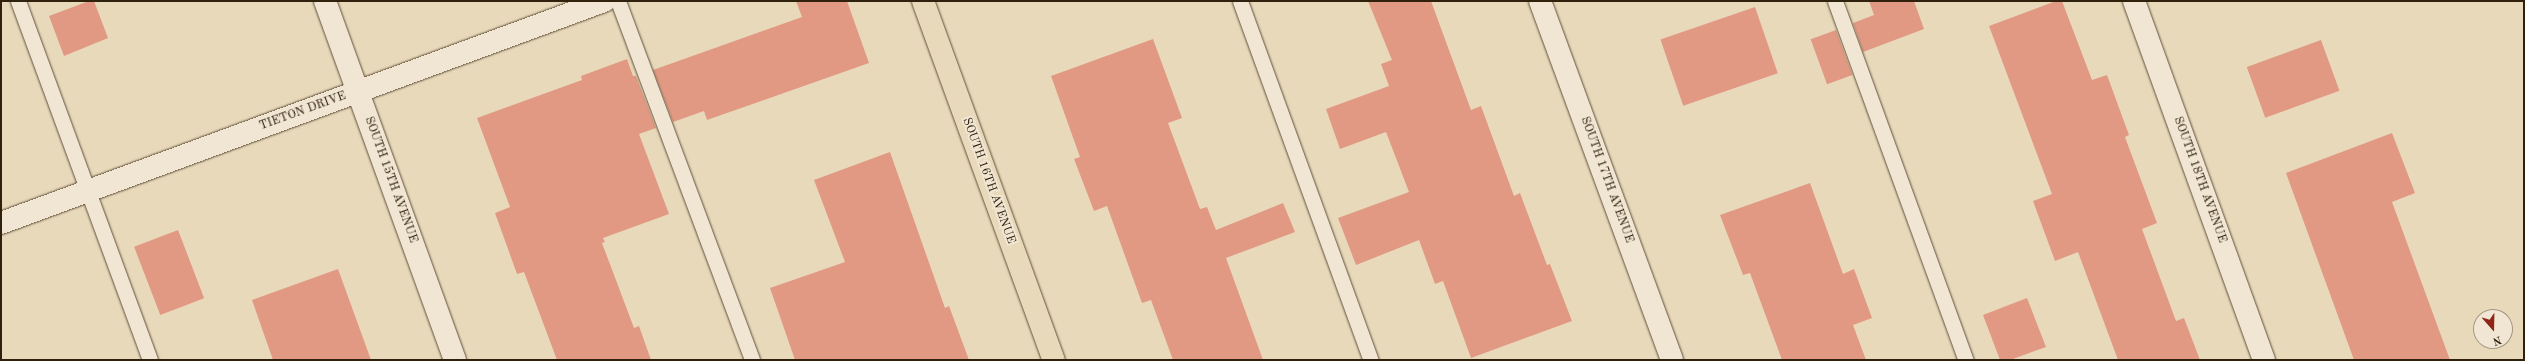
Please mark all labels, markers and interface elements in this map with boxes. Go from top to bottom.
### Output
street label: TIETON DRIVE [258,90,348,134]
street label: SOUTH 15TH AVENUE [360,115,420,245]
street label: SOUTH 17TH AVENUE [1576,115,1636,245]
street label: SOUTH 18TH AVENUE [2169,115,2229,245]
street label: SOUTH 16TH AVENUE [958,116,1018,246]
north arrow [2473,309,2513,349]
text: N [2491,333,2503,346]

